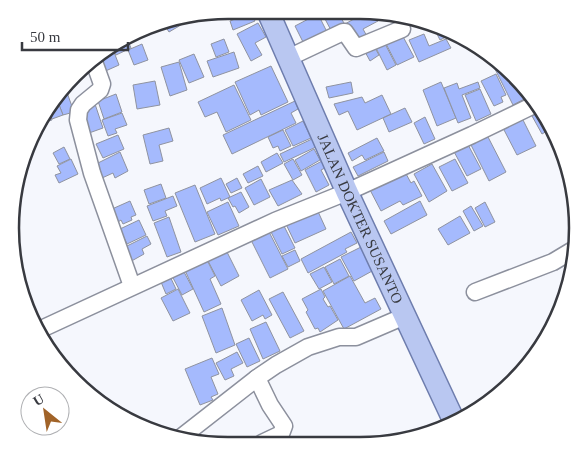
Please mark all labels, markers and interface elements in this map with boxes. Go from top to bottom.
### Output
scale bar [22,20,129,52]
text: 50 m [30,29,61,45]
street label: JALAN DOKTER SUSANTO [314,131,406,306]
north arrow [20,386,70,436]
text: U [31,391,47,409]

